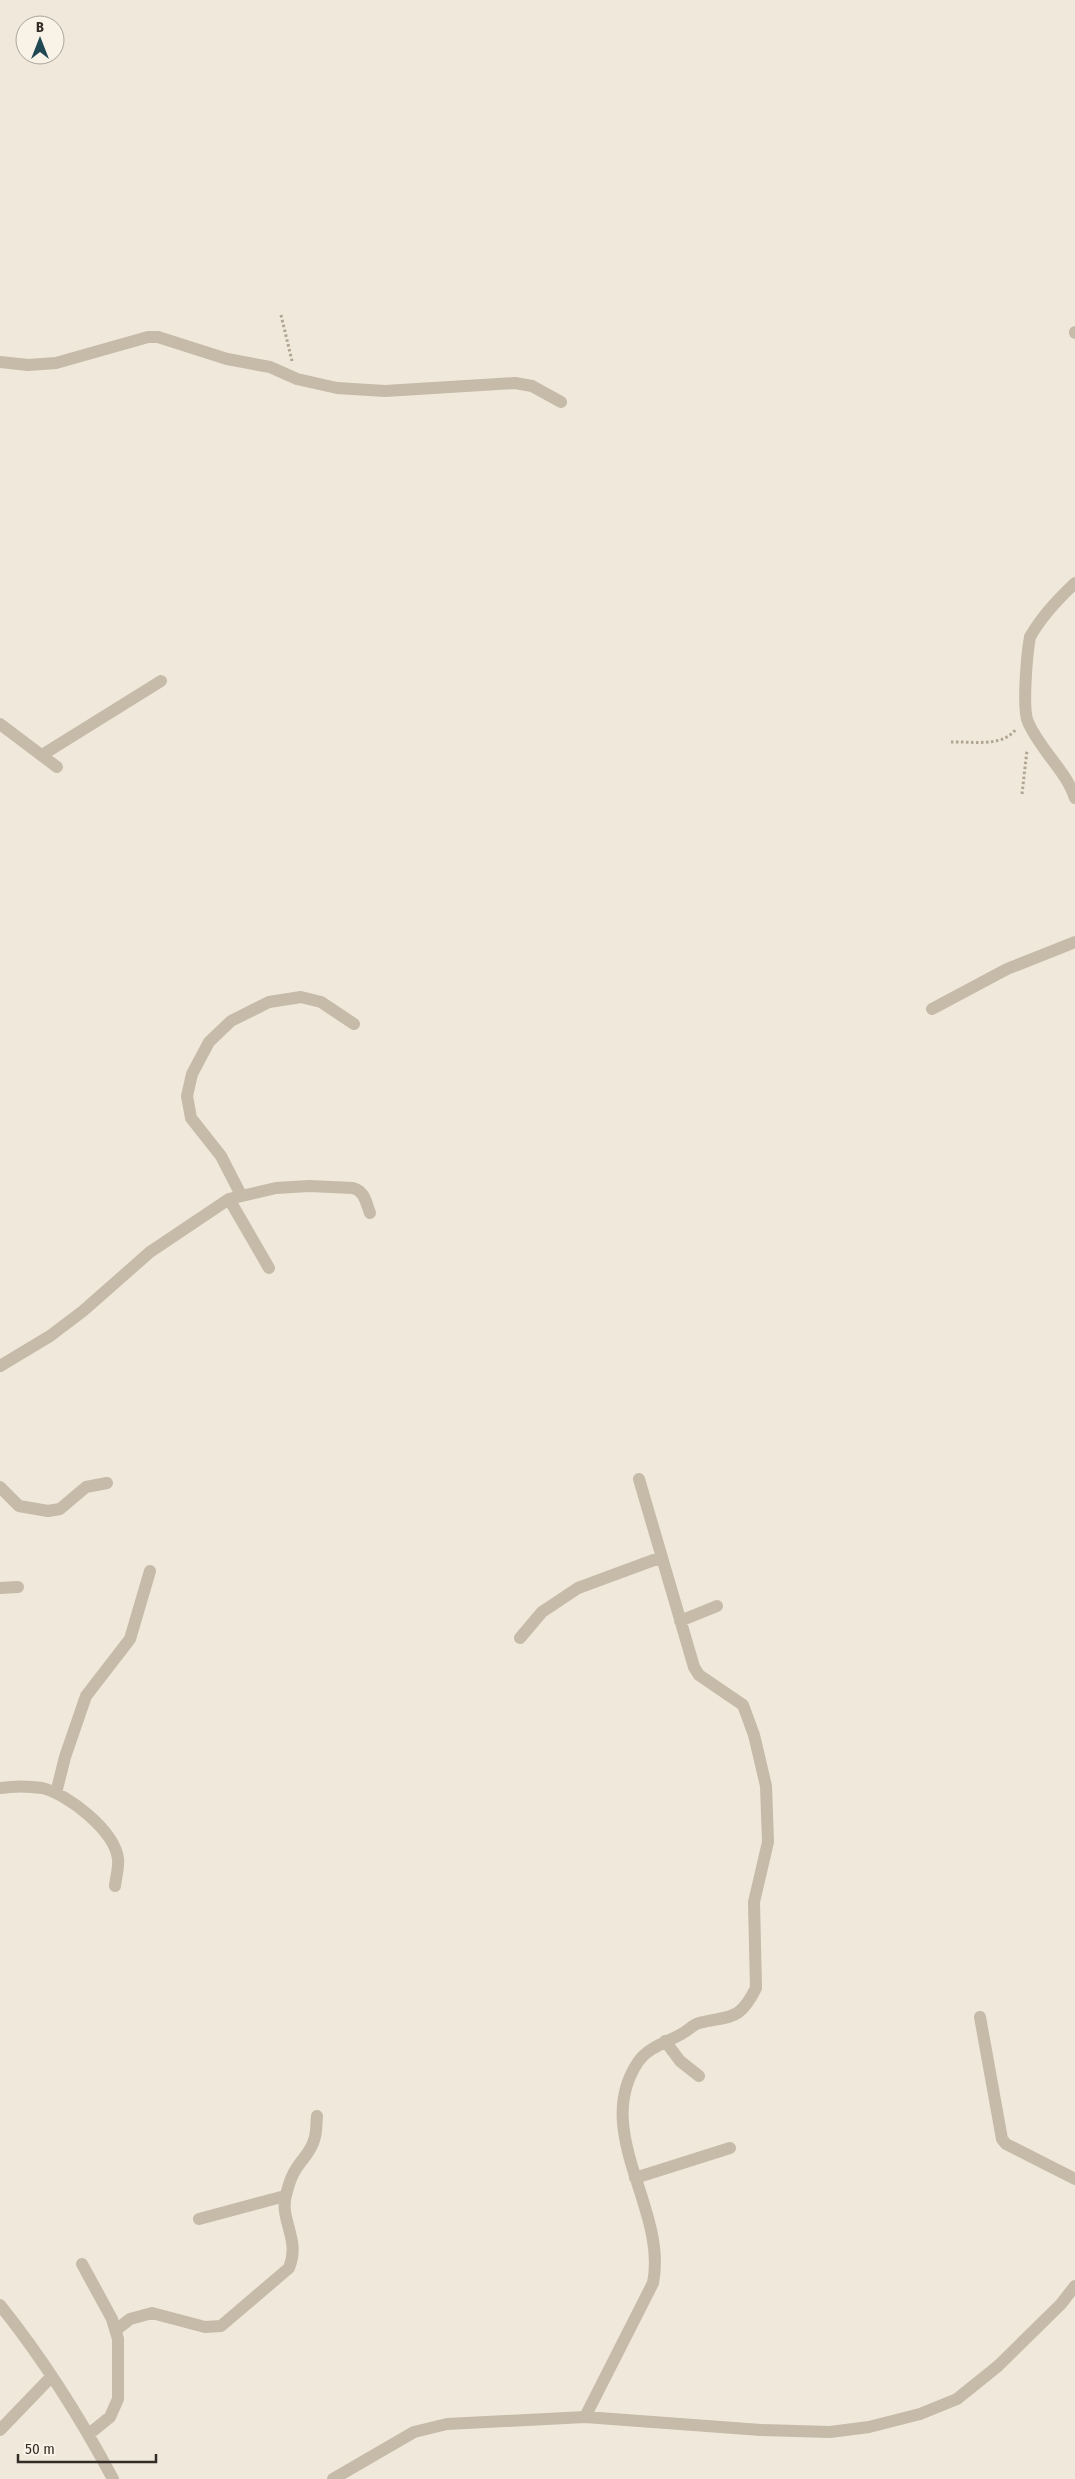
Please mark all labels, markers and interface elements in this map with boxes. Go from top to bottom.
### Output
north arrow [15,15,65,65]
text: B [36,19,44,36]
scale bar [18,2432,155,2464]
text: 50 m [25,2440,55,2458]

